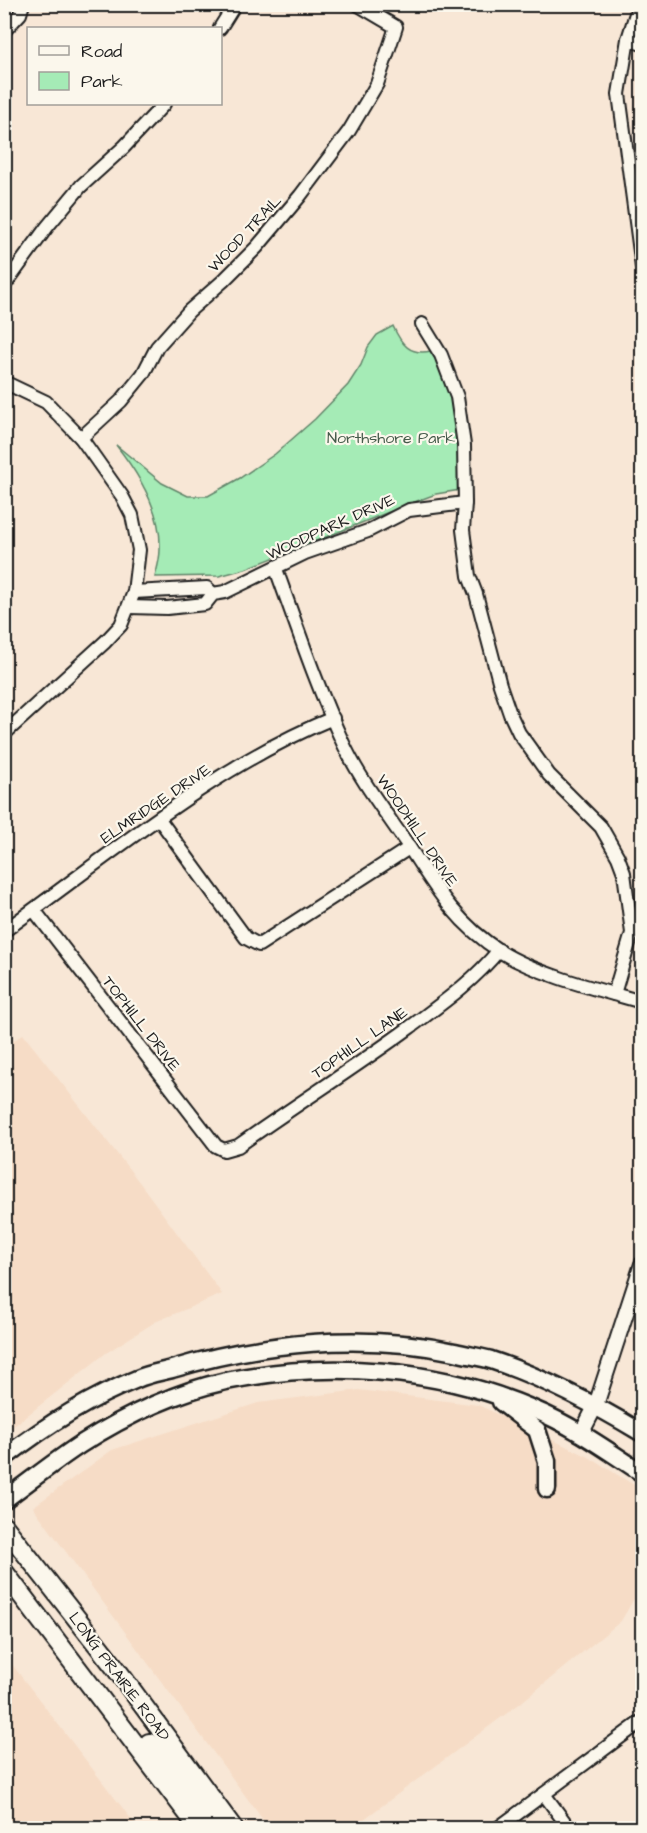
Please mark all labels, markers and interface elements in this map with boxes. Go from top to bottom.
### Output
legend [27,27,222,105]
text: Road [81,39,122,64]
text: Park [81,69,123,94]
street label: WOOD TRAIL [203,190,286,277]
park label: Northshore Park [327,427,455,449]
street label: WOODPARK DRIVE [263,488,399,565]
street label: ELMRIDGE DRIVE [96,758,215,849]
street label: WOODHILL DRIVE [371,770,463,892]
street label: TOPHILL DRIVE [97,971,186,1076]
street label: TOPHILL LANE [307,1001,412,1084]
street label: LONG PRAIRIE ROAD [63,1608,175,1746]

